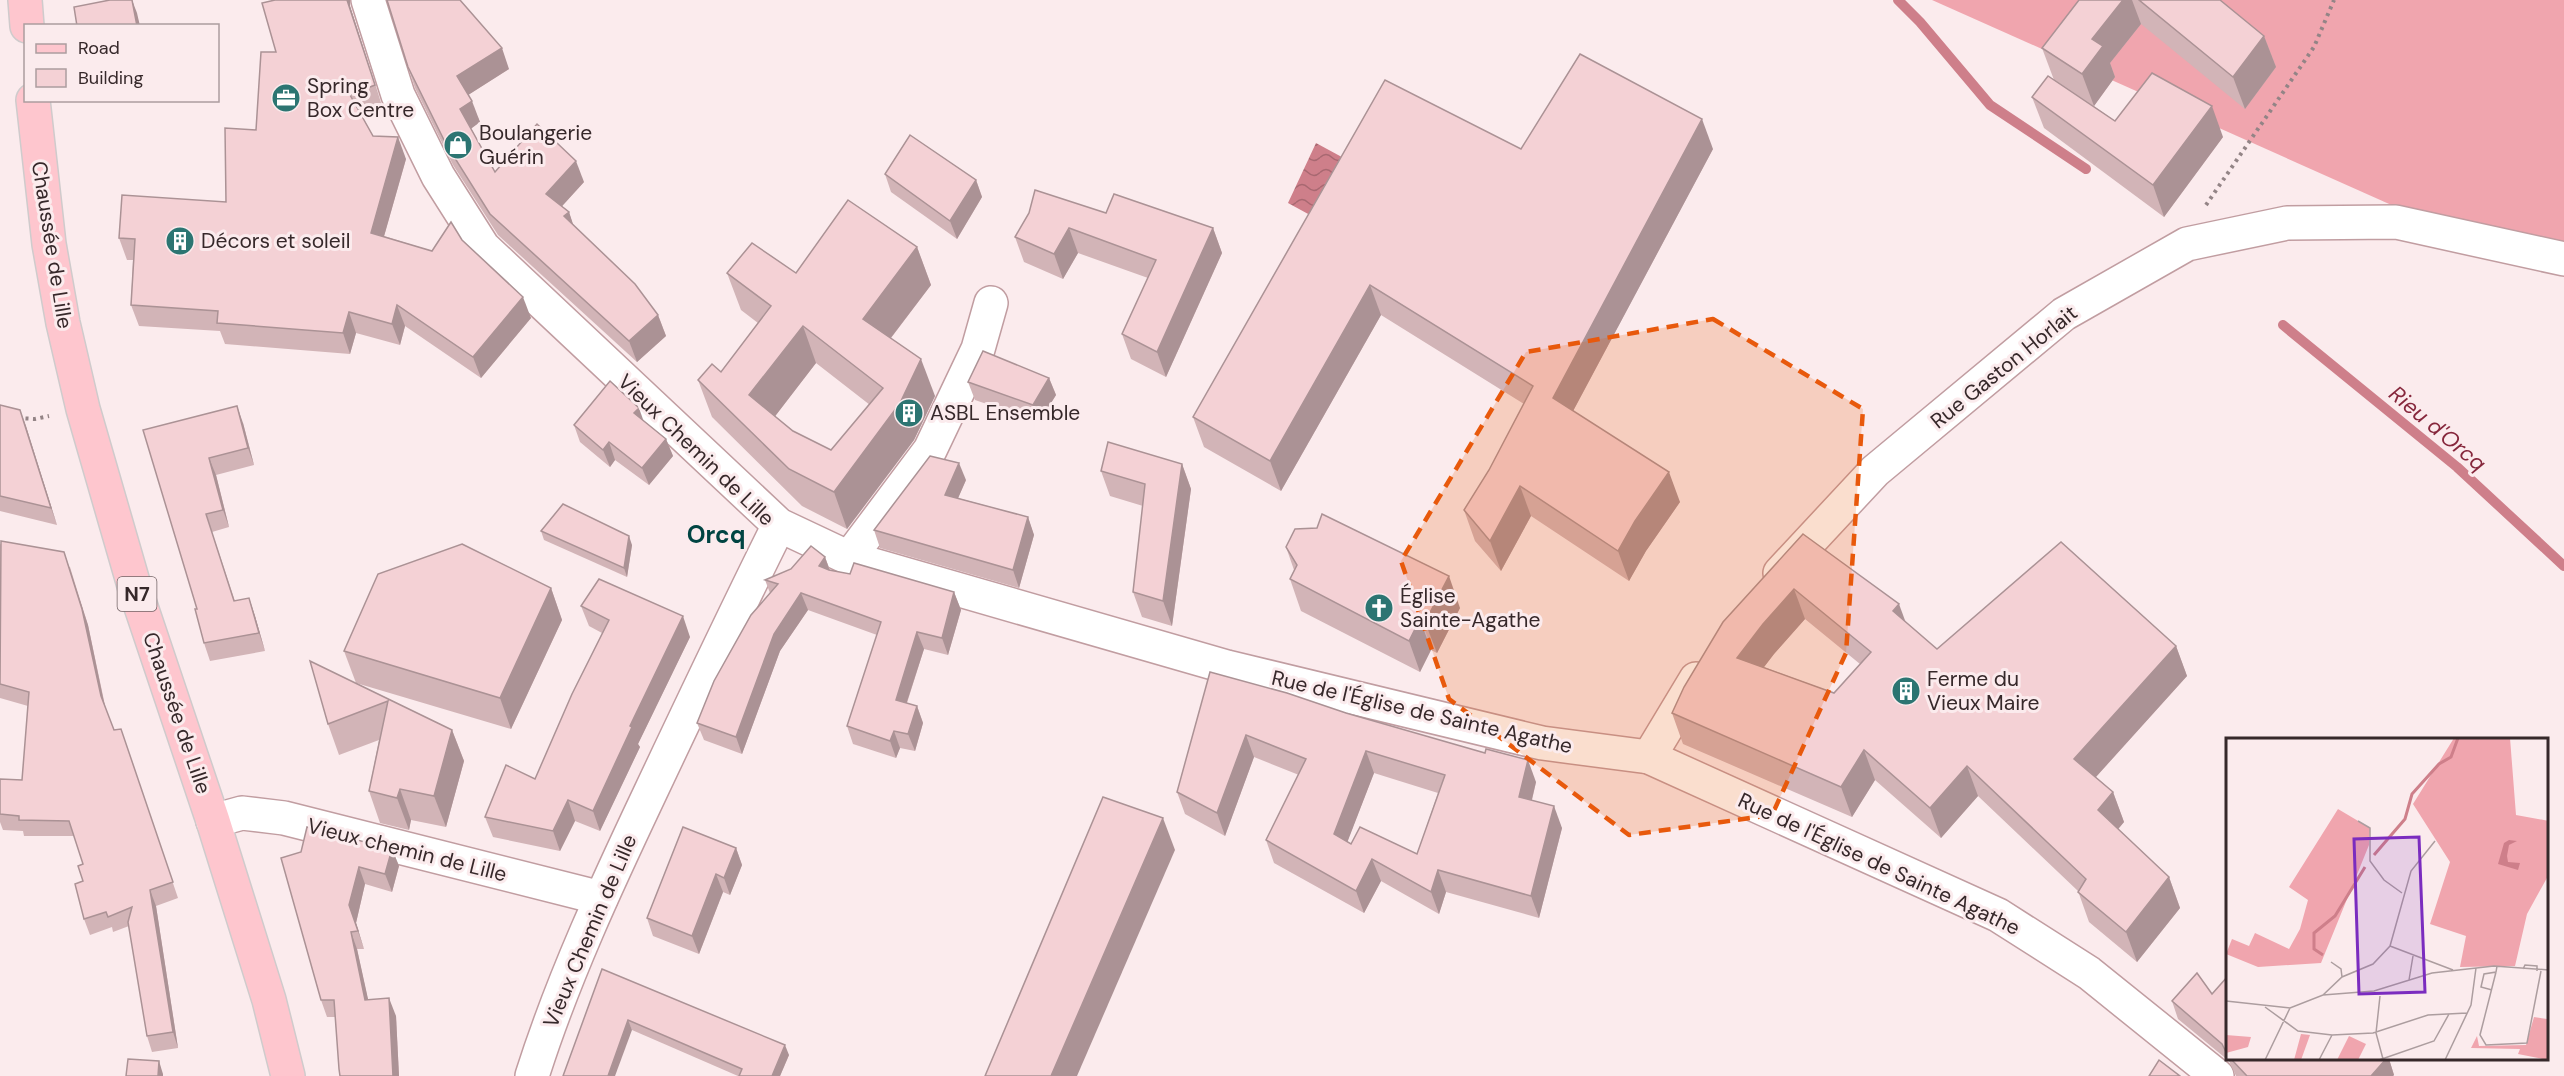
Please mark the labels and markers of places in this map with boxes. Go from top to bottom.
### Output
place label: Spring Box Centre [307,72,414,124]
office icon: Spring Box Centre [270,82,302,114]
place label: Boulangerie Guérin [479,119,592,171]
shop icon: Boulangerie Guérin [442,129,474,161]
building icon: Décors et soleil [164,225,196,257]
place label: Décors et soleil [201,227,350,255]
building icon: ASBL Ensemble [893,397,925,429]
place label: ASBL Ensemble [930,399,1080,427]
place label: Église Sainte-Agathe [1400,582,1540,634]
church icon: Église Sainte-Agathe [1363,592,1395,624]
place label: Ferme du Vieux Maire [1927,665,2040,717]
building icon: Ferme du Vieux Maire [1890,675,1922,707]

